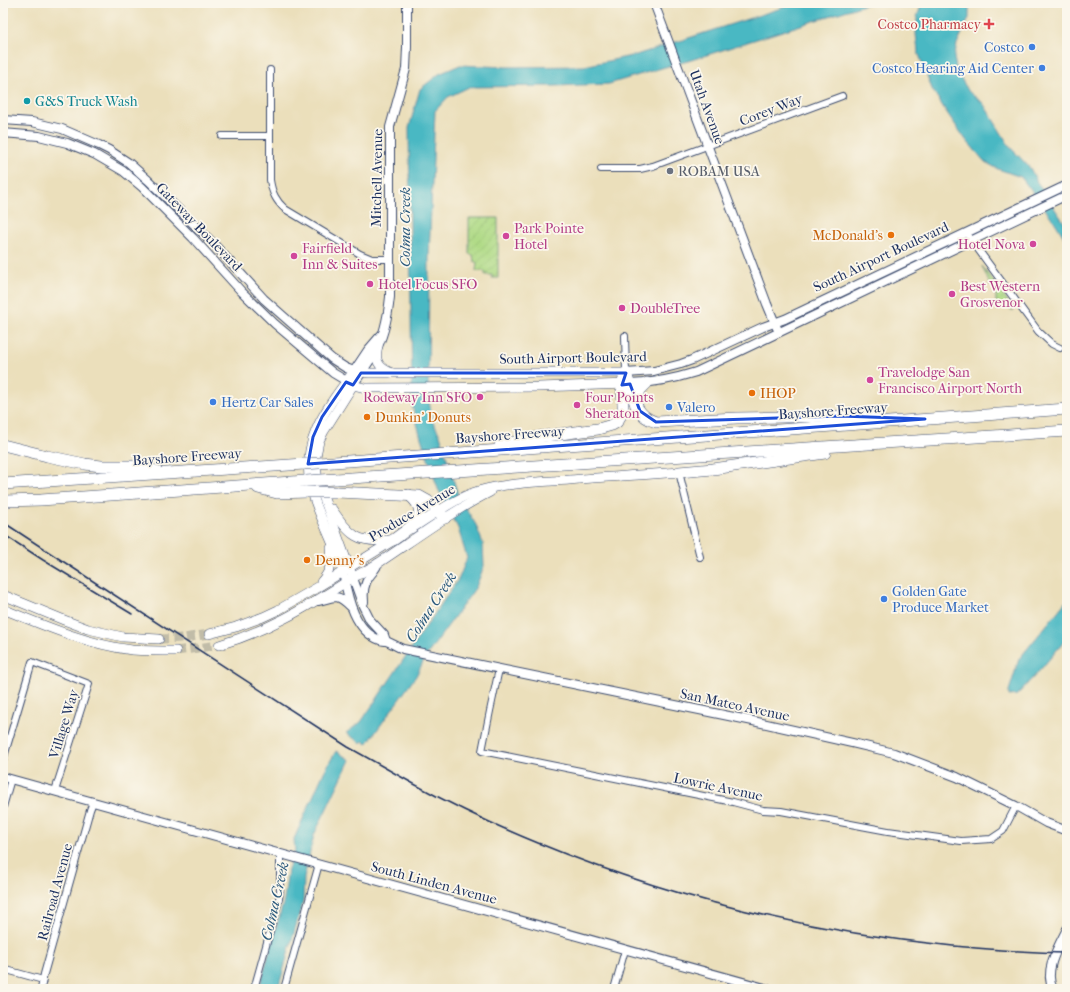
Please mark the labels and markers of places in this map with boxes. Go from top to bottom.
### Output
place label: Costco Pharmacy [878,16,982,33]
marker: Costco Pharmacy [984,19,994,29]
place label: Costco [984,39,1024,56]
marker: Costco [1027,42,1037,52]
place label: Costco Hearing Aid Center [872,60,1034,77]
marker: Costco Hearing Aid Center [1037,63,1047,73]
place label: G&S Truck Wash [35,93,138,110]
marker: G&S Truck Wash [22,96,32,106]
place label: ROBAM USA [678,163,761,180]
marker: ROBAM USA [665,166,675,176]
place label: Park Pointe Hotel [514,220,584,253]
place label: McDonald's [812,227,883,244]
marker: McDonald's [886,230,896,240]
marker: Park Pointe Hotel [501,231,511,241]
place label: Hotel Nova [958,236,1026,253]
marker: Hotel Nova [1028,239,1038,249]
place label: Fairfield Inn & Suites [302,240,377,273]
marker: Fairfield Inn & Suites [289,251,299,261]
place label: Hotel Focus SFO [378,276,477,293]
place label: Best Western Grosvenor [960,278,1040,311]
marker: Hotel Focus SFO [365,279,375,289]
marker: Best Western Grosvenor [947,289,957,299]
place label: DoubleTree [630,300,700,317]
marker: DoubleTree [617,303,627,313]
place label: Travelodge San Francisco Airport North [878,364,1022,397]
marker: Travelodge San Francisco Airport North [865,375,875,385]
place label: IHOP [760,385,796,402]
marker: IHOP [747,388,757,398]
place label: Rodeway Inn SFO [363,389,472,406]
place label: Four Points Sheraton [585,389,654,422]
marker: Rodeway Inn SFO [475,392,485,402]
place label: Hertz Car Sales [221,394,313,411]
marker: Hertz Car Sales [208,397,218,407]
place label: Valero [676,399,715,416]
marker: Four Points Sheraton [572,400,582,410]
marker: Valero [664,402,674,412]
place label: Dunkin' Donuts [375,409,471,426]
marker: Dunkin' Donuts [362,412,372,422]
place label: Denny's [315,552,364,569]
marker: Denny's [302,555,312,565]
place label: Golden Gate Produce Market [892,583,989,616]
marker: Golden Gate Produce Market [879,594,889,604]

